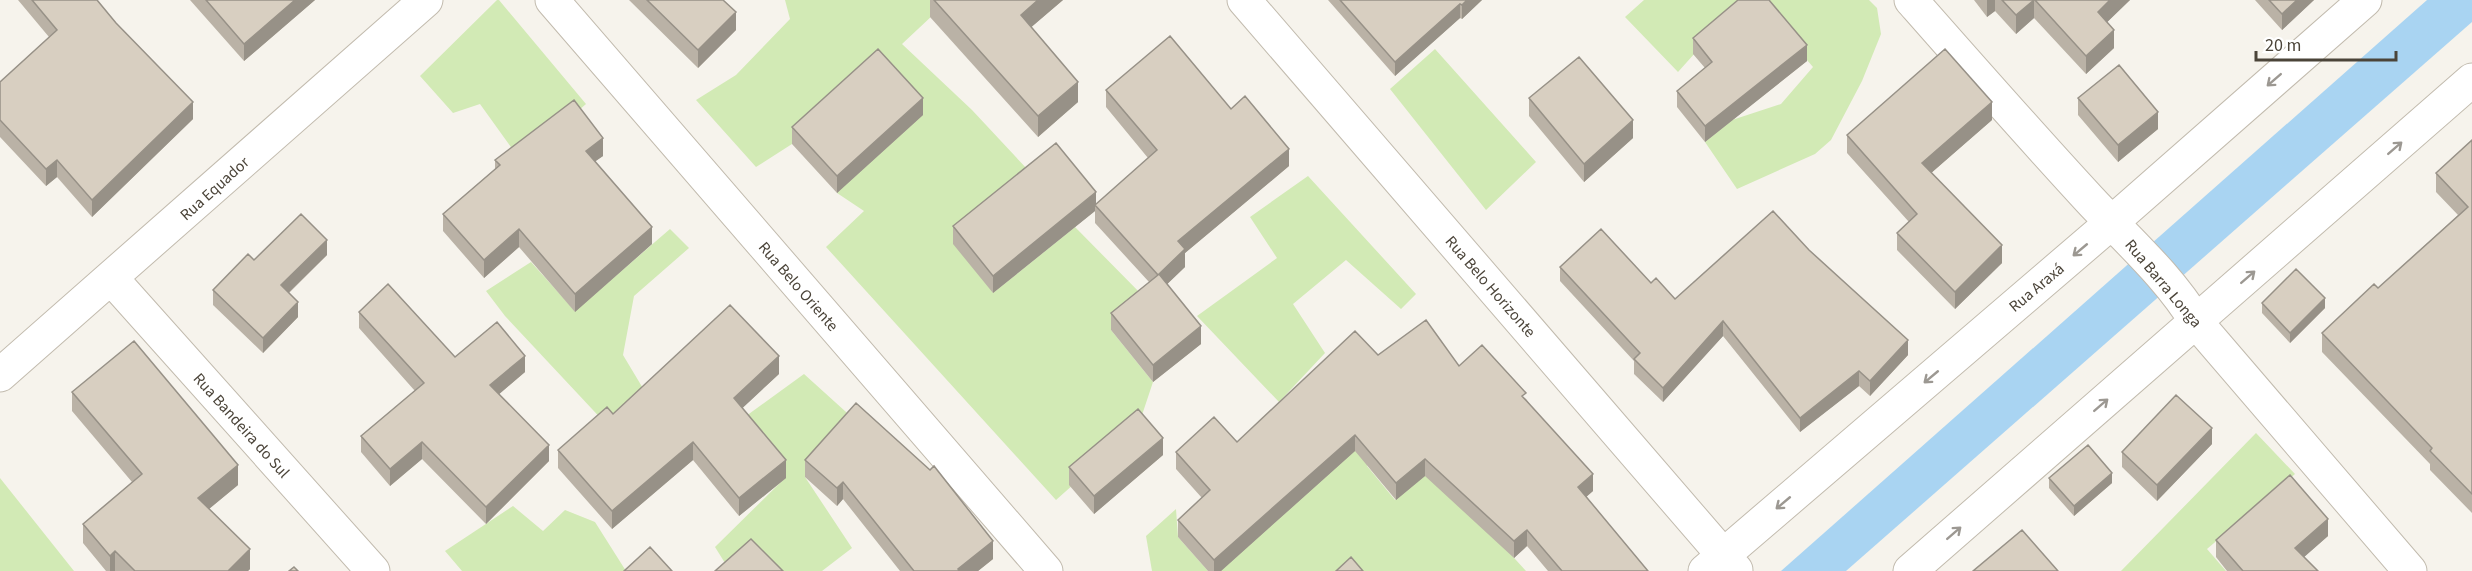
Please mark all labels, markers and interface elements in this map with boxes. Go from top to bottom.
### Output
scale bar [2256,24,2396,62]
text: 20 m [2265,33,2301,58]
one-way arrow [2267,73,2282,87]
one-way arrow [2387,141,2402,155]
street label: Rua Equador [175,151,254,226]
street label: Rua Belo Horizonte [1440,231,1541,342]
street label: Rua Barra Longa [2120,235,2207,333]
street label: Rua Belo Oriente [753,237,843,336]
one-way arrow [2072,244,2088,257]
street label: Rua Araxá [2004,258,2069,317]
one-way arrow [2241,270,2256,284]
street label: Rua Bandeira do Sul [188,368,294,483]
one-way arrow [1924,370,1939,384]
one-way arrow [2093,398,2108,412]
one-way arrow [1776,496,1791,510]
one-way arrow [1946,526,1961,540]

